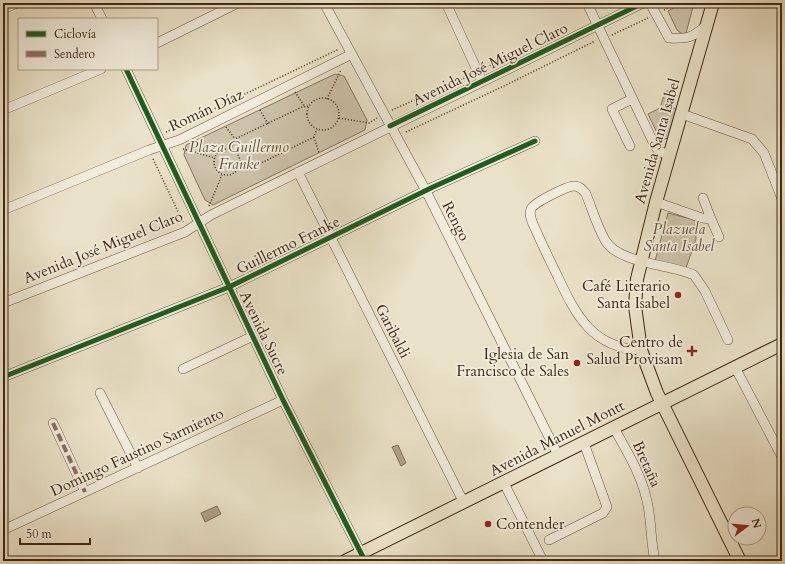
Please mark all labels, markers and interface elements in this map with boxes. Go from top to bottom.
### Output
legend [18,18,158,70]
street label: Avenida José Miguel Claro [409,18,571,110]
text: Ciclovía [54,26,97,42]
text: Sendero [54,46,95,62]
street label: Avenida Santa Isabel [630,76,684,206]
street label: Román Díaz [166,84,247,136]
park label: Plaza Guillermo Franke [189,137,289,174]
street label: Rengo [437,198,475,244]
street label: Avenida José Miguel Claro [20,206,186,288]
street label: Guillermo Franke [233,211,343,279]
park label: Plazuela Santa Isabel [644,219,715,256]
place label: Café Literario Santa Isabel [582,276,670,313]
street label: Avenida Sucre [235,288,293,379]
marker: Café Literario Santa Isabel [673,290,683,300]
street label: Garibaldi [371,300,415,362]
place label: Centro de Salud Provisam [587,332,683,369]
place label: Iglesia de San Francisco de Sales [456,344,569,381]
marker: Centro de Salud Provisam [686,345,698,357]
marker: Iglesia de San Francisco de Sales [572,358,582,368]
street label: Avenida Manuel Montt [486,395,628,481]
street label: Domingo Faustino Sarmiento [47,403,227,501]
street label: Bretaña [628,438,666,491]
north arrow [727,506,767,546]
place label: Contender [496,514,565,534]
text: N [748,517,765,530]
marker: Contender [483,519,493,529]
scale bar [20,520,90,546]
text: 50 m [26,526,53,542]

